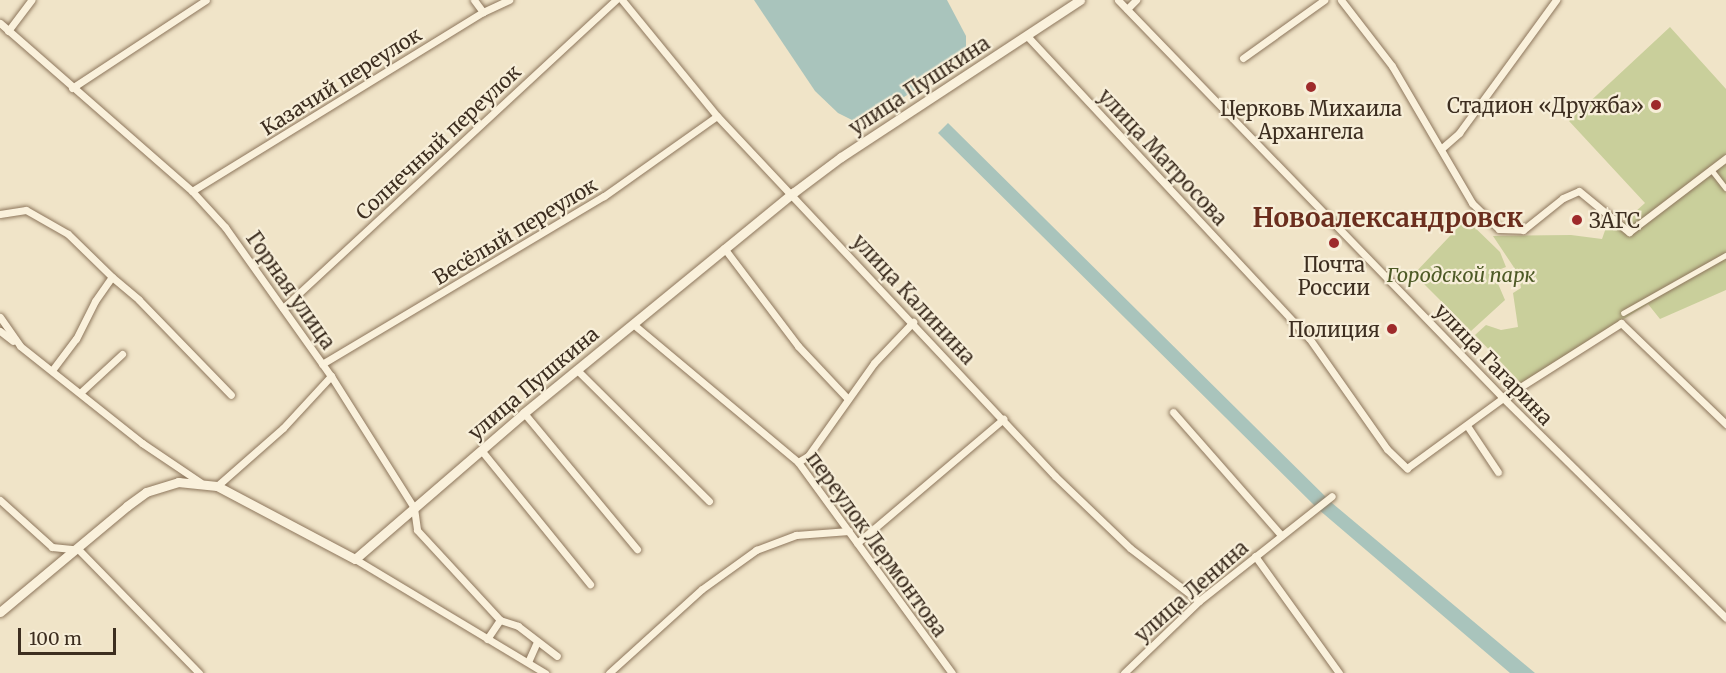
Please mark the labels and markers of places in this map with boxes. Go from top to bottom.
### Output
marker: Церковь Михаила Архангела [1304,80,1318,94]
place label: Стадион «Дружба» [1447,93,1644,117]
place label: Церковь Михаила Архангела [1220,96,1402,143]
marker: Стадион «Дружба» [1649,98,1663,112]
place label: ЗАГС [1589,208,1640,232]
marker: ЗАГС [1570,213,1584,227]
marker: Почта России [1327,236,1341,250]
place label: Почта России [1298,252,1370,299]
place label: Полиция [1288,317,1380,341]
marker: Полиция [1385,322,1399,336]

